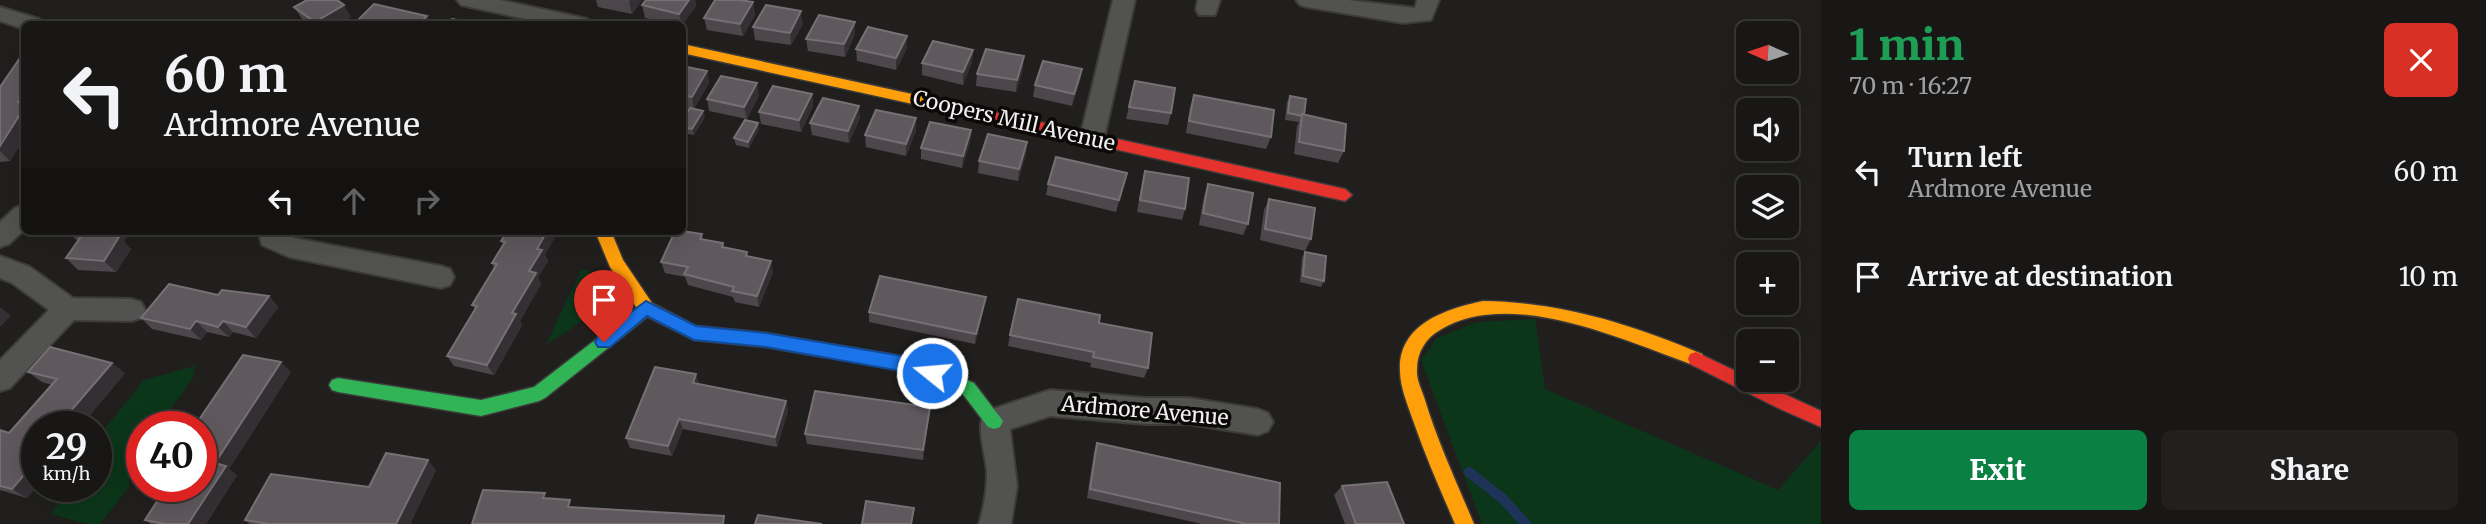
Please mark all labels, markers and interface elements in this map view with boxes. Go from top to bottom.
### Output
text: 1 min [1849,19,1964,71]
north arrow [1736,21,1799,84]
map controls [1736,21,1799,392]
button: close [2384,23,2458,97]
text: 60 m [164,44,287,105]
icon: left [49,49,140,140]
text: 70 m · 16:27 [1849,71,1972,100]
street label: Coopers Mill Avenue [910,84,1118,157]
button: sound [1736,98,1799,161]
text: Ardmore Avenue [164,105,420,145]
text: Turn left [1908,141,2022,174]
icon: left [1849,153,1887,191]
text: 60 m [2394,155,2458,188]
text: Ardmore Avenue [1908,174,2092,203]
button: layers [1736,175,1799,238]
icon: left [262,182,300,220]
icon: ahead [335,182,373,220]
icon: right [408,182,446,220]
button: + [1736,252,1799,315]
icon: arrive [1849,258,1887,296]
text: Arrive at destination [1908,260,2173,293]
text: 10 m [2399,260,2458,293]
pin [574,270,634,342]
icon: arrive [585,281,623,319]
button: − [1736,329,1799,392]
position arrow [895,336,969,410]
street label: Ardmore Avenue [1059,390,1230,431]
speed limit sign: 40 [126,411,217,502]
text: 29 [46,425,87,469]
button: Exit [1849,430,2147,510]
button: Share [2161,430,2458,510]
text: km/h [43,462,90,485]

